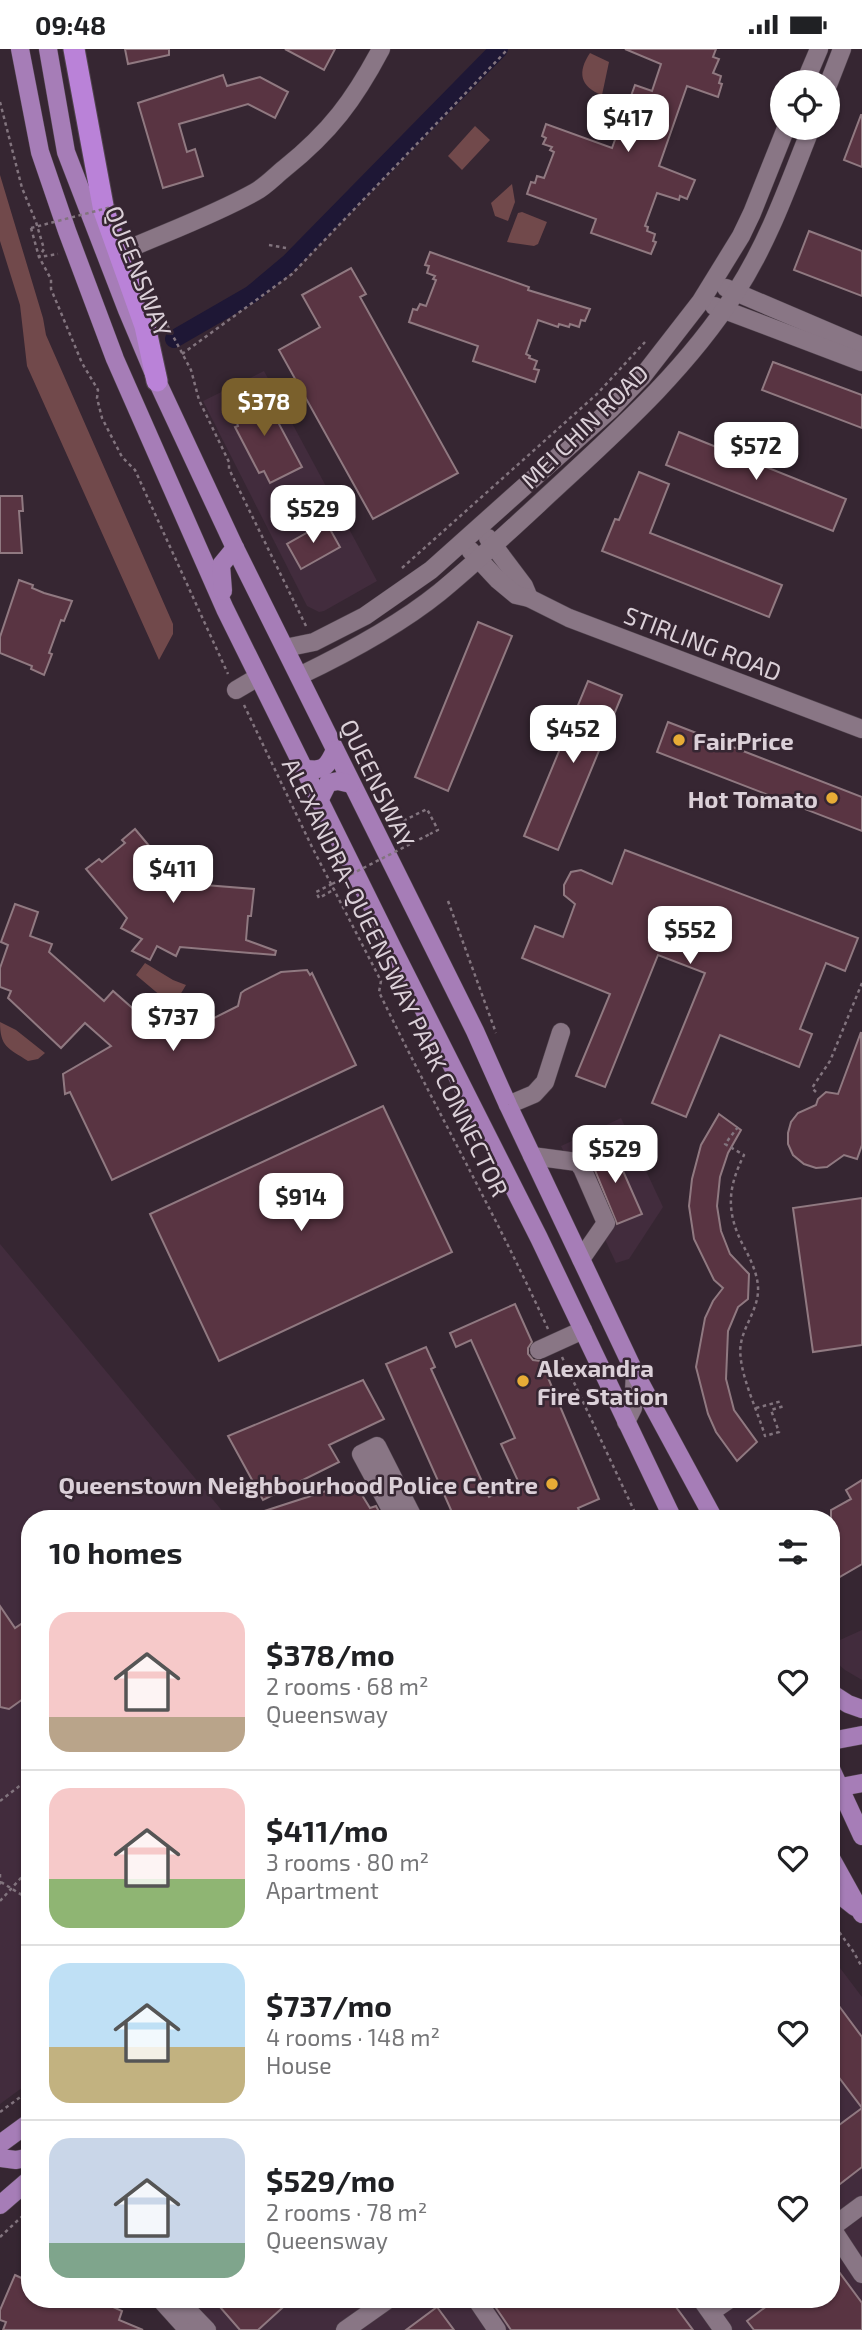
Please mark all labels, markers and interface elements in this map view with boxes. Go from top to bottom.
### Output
text: 09:48 [35,9,106,40]
map controls [770,70,840,140]
button: locate [770,70,840,140]
pin: $417 [587,95,669,154]
text: $417 [603,103,653,131]
street label: QUEENSWAY [100,201,179,341]
street label: MEI CHIN ROAD [514,358,654,494]
pin: $378 [223,379,305,438]
text: $378 [238,387,290,415]
pin: $572 [715,423,797,482]
text: $572 [730,431,782,459]
pin: $529 [272,485,354,545]
text: $529 [287,494,339,522]
street label: STIRLING ROAD [620,600,786,686]
pin: $452 [532,705,614,765]
street label: QUEENSWAY [335,714,422,852]
text: $452 [546,714,600,742]
place label: FairPrice [693,726,794,755]
marker: FairPrice [671,732,687,748]
street label: ALEXANDRA-QUEENSWAY PARK CONNECTOR [277,753,515,1201]
place label: Hot Tomato [688,784,818,813]
marker: Hot Tomato [824,790,840,806]
pin: $411 [132,845,214,905]
text: $411 [149,854,197,882]
pin: $552 [649,907,731,966]
text: $552 [664,915,716,943]
pin: $737 [132,993,214,1053]
text: $737 [148,1002,198,1030]
pin: $529 [574,1125,656,1185]
text: $529 [589,1134,641,1162]
pin: $914 [260,1173,342,1233]
text: $914 [275,1182,327,1210]
place label: Alexandra Fire Station [537,1353,668,1410]
marker: Alexandra Fire Station [515,1373,531,1389]
place label: Queenstown Neighbourhood Police Centre [58,1470,538,1500]
marker: Queenstown Neighbourhood Police Centre [544,1476,560,1492]
icon: filters [774,1533,812,1571]
text: 10 homes [49,1534,182,1570]
text: $378/mo [266,1636,395,1672]
icon: home [105,1640,189,1724]
icon: heart [774,1663,812,1701]
text: 2 rooms · 68 m² [266,1672,429,1700]
text: Queensway [266,1700,388,1728]
text: $411/mo [266,1812,388,1848]
icon: home [105,1816,189,1900]
icon: heart [774,1839,812,1877]
text: 3 rooms · 80 m² [266,1848,429,1876]
text: Apartment [266,1876,379,1904]
text: $737/mo [266,1987,392,2023]
icon: home [105,1991,189,2075]
icon: heart [774,2014,812,2052]
text: 4 rooms · 148 m² [266,2023,440,2051]
text: House [266,2051,332,2079]
text: $529/mo [266,2162,395,2198]
icon: home [105,2166,189,2250]
icon: heart [774,2189,812,2227]
text: 2 rooms · 78 m² [266,2198,427,2226]
text: Queensway [266,2226,388,2254]

